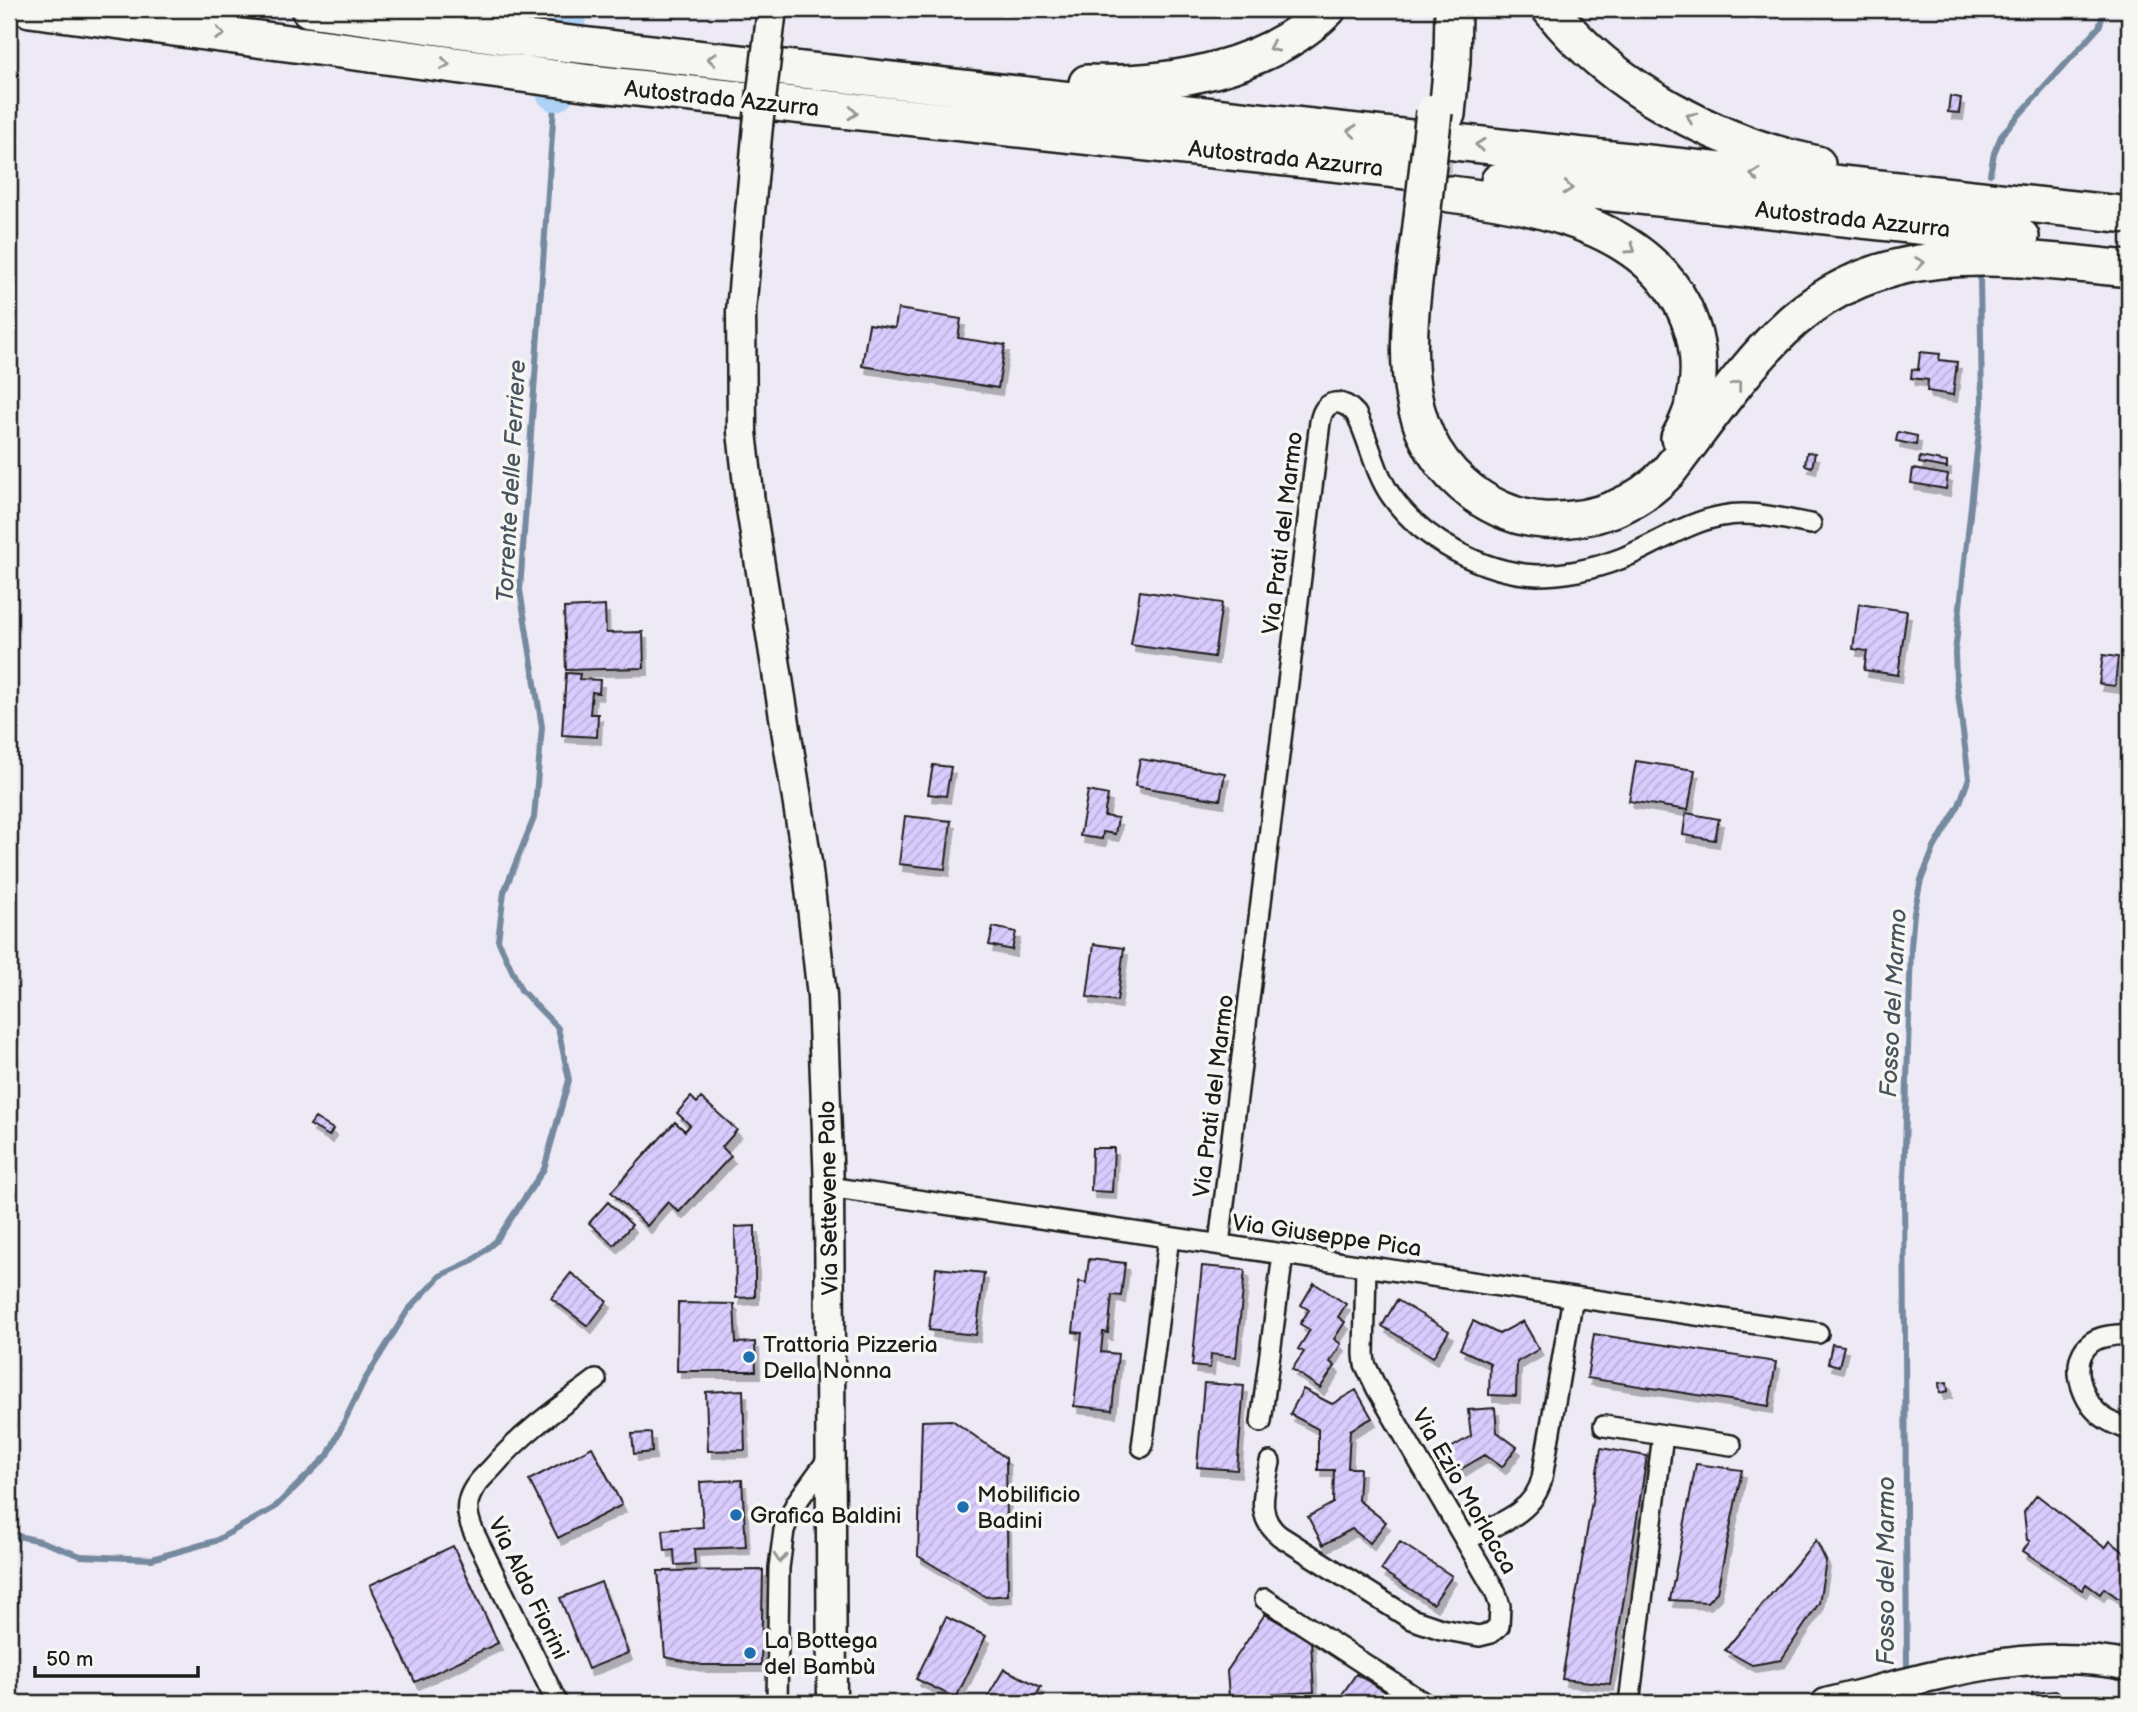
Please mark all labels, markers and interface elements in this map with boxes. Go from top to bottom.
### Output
one-way arrow [214,26,225,41]
one-way arrow [1268,39,1280,53]
one-way arrow [706,52,717,67]
one-way arrow [439,56,451,71]
street label: Autostrada Azzurra [623,75,821,123]
one-way arrow [848,105,859,120]
one-way arrow [1686,112,1698,126]
one-way arrow [1346,124,1357,139]
street label: Autostrada Azzurra [1187,135,1385,183]
one-way arrow [1474,138,1485,153]
one-way arrow [1749,167,1760,182]
one-way arrow [1562,181,1574,196]
street label: Autostrada Azzurra [1754,196,1952,244]
one-way arrow [1623,241,1636,253]
one-way arrow [1914,256,1926,271]
water label: Torrente delle Ferriere [491,359,532,603]
one-way arrow [1728,380,1741,392]
street label: Via Prati del Marmo [1257,430,1309,636]
water label: Fosso del Marmo [1874,908,1913,1098]
street label: Via Prati del Marmo [1188,993,1240,1199]
street label: Via Settevene Palo [813,1100,845,1296]
street label: Via Giuseppe Pica [1230,1209,1423,1263]
place label: Trattoria Pizzeria Della Nonna [763,1331,938,1385]
marker: Trattoria Pizzeria Della Nonna [741,1349,757,1365]
street label: Via Ezio Morlacca [1405,1404,1523,1579]
water label: Fosso del Marmo [1872,1476,1901,1666]
place label: Mobilificio Badini [977,1481,1081,1535]
marker: Mobilificio Badini [955,1499,971,1515]
place label: Grafica Baldini [750,1502,901,1530]
marker: Grafica Baldini [728,1507,744,1523]
street label: Via Aldo Fiorini [482,1513,575,1664]
one-way arrow [773,1553,788,1564]
place label: La Bottega del Bambù [764,1627,878,1681]
scale bar [35,1635,198,1679]
marker: La Bottega del Bambù [742,1645,758,1661]
text: 50 m [46,1647,93,1672]

